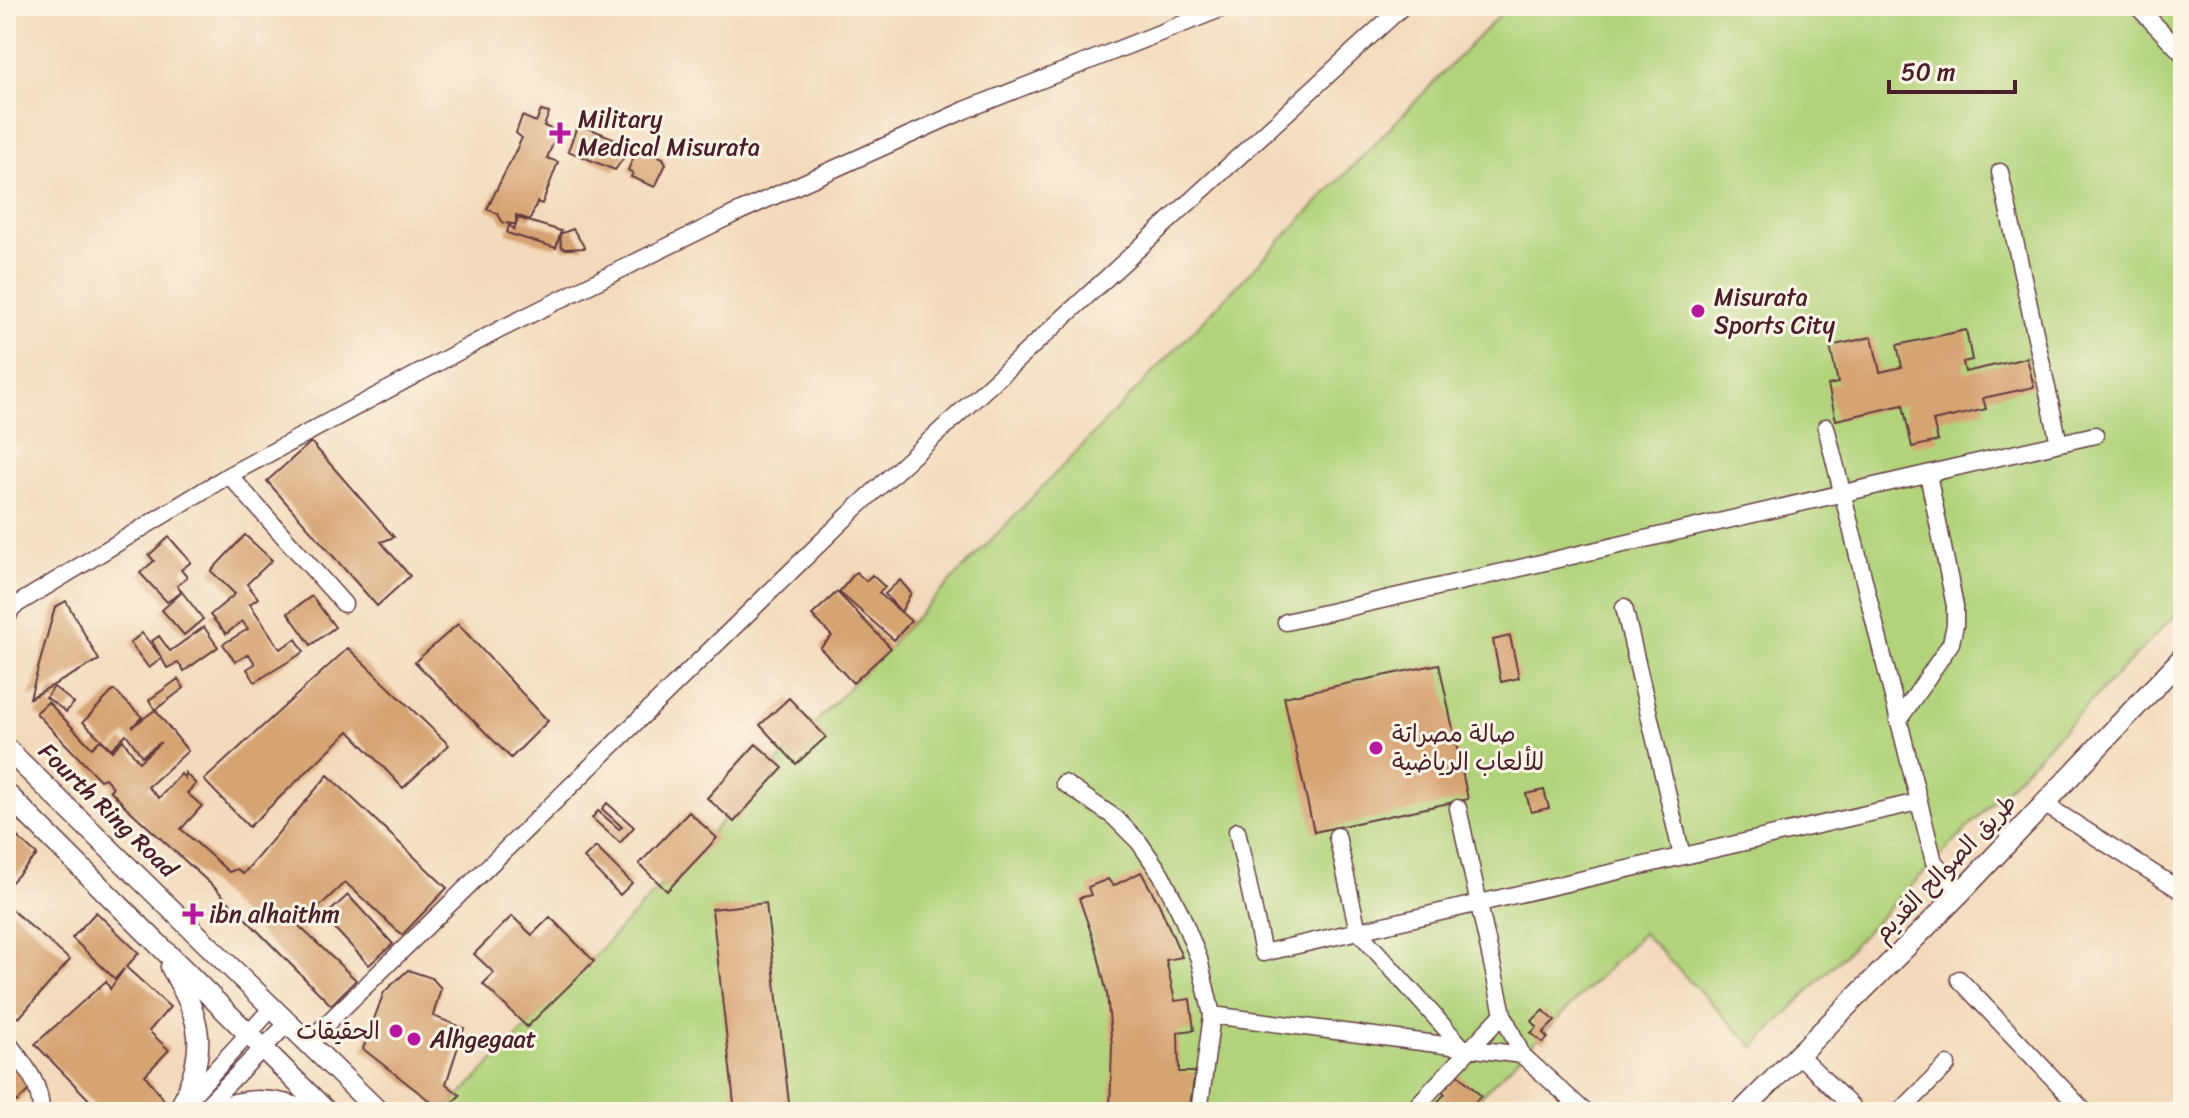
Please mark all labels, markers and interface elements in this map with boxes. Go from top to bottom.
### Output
scale bar [1889,44,2015,94]
text: 50 m [1901,51,1956,93]
place label: Military Medical Misurata [578,98,760,168]
marker: Military Medical Misurata [549,122,571,144]
place label: Misurata Sports City [1714,276,1836,346]
marker: Misurata Sports City [1689,302,1707,320]
place label: صالة مصراتة للألعاب الرياضية [1392,713,1544,783]
street label: Fourth Ring Road [28,732,189,889]
marker: صالة مصراتة للألعاب الرياضية [1367,739,1385,757]
street label: طريق الصوالح القديم [1863,784,2027,952]
place label: ibn alhaithm [209,893,340,935]
marker: ibn alhaithm [184,905,202,923]
place label: الحقيقات [296,1010,380,1052]
place label: Alhgegaat [429,1018,536,1060]
marker: الحقيقات [387,1022,405,1040]
marker: Alhgegaat [405,1030,423,1048]

